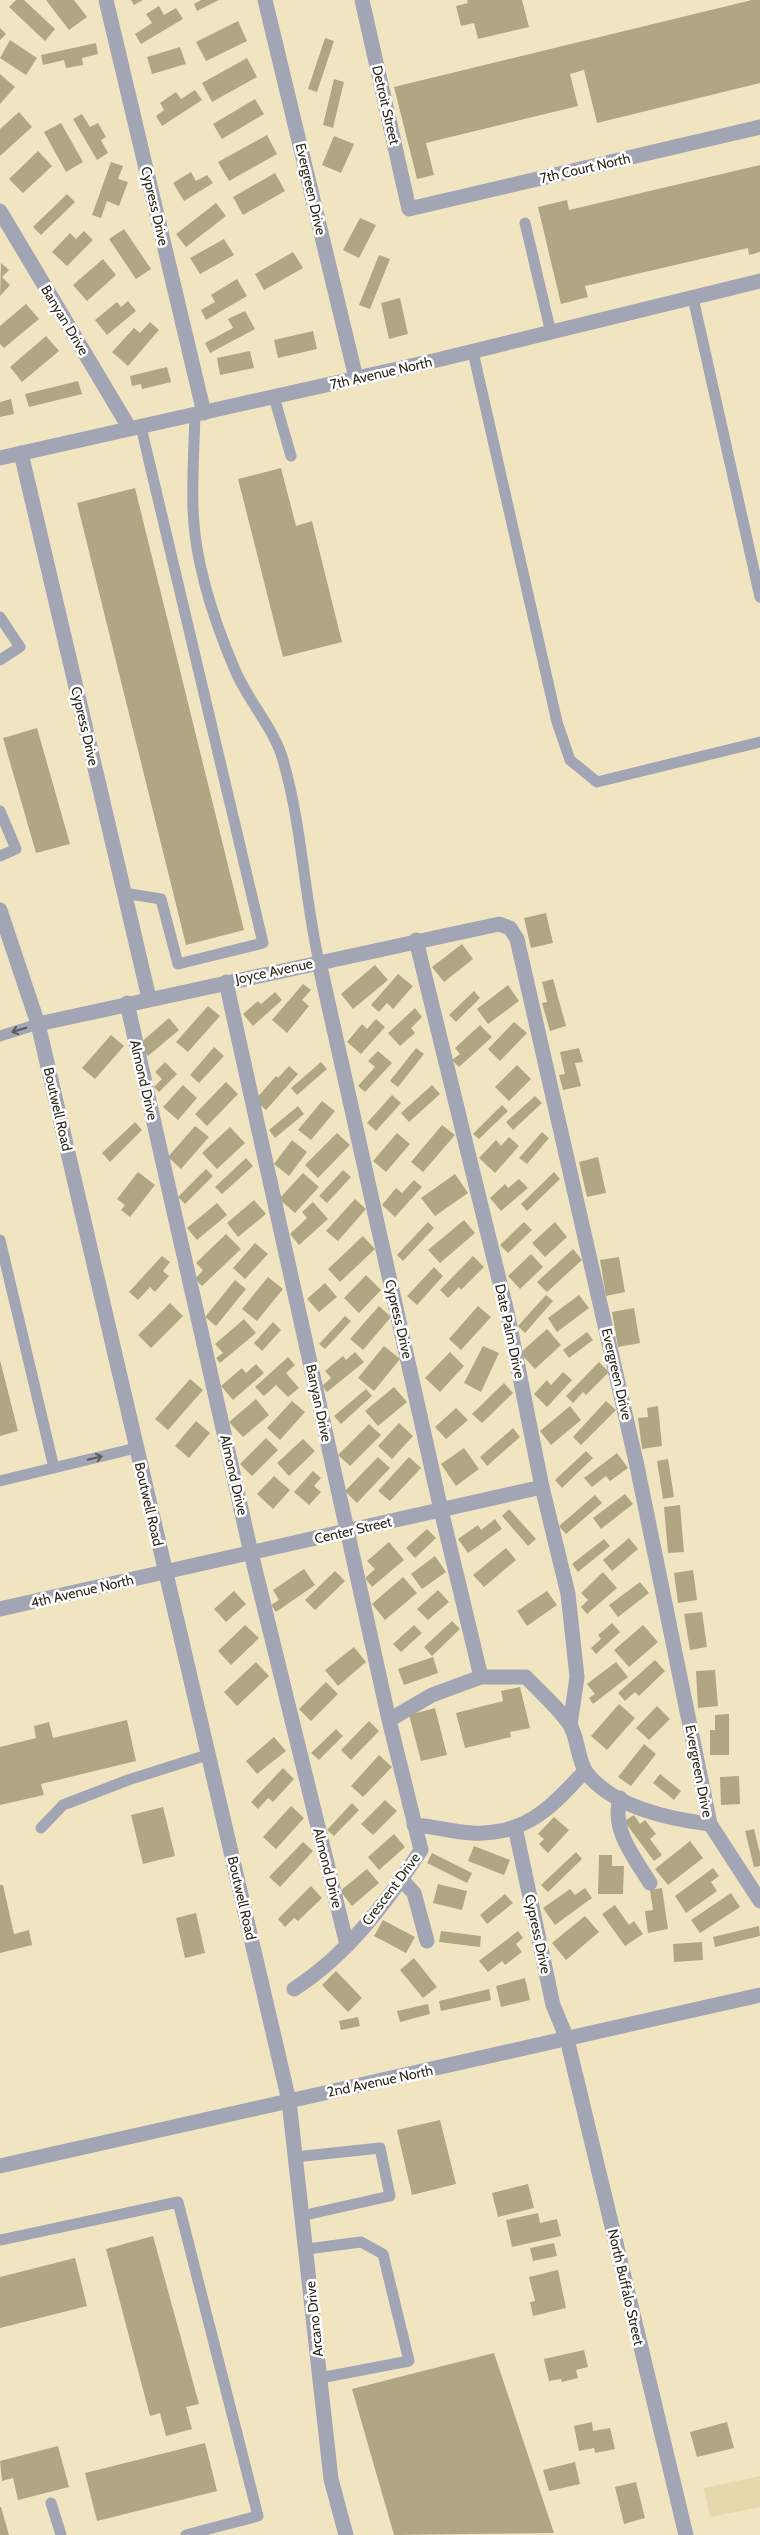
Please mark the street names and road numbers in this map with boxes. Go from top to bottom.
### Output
street label: Detroit Street [368,64,404,147]
street label: Evergreen Drive [292,141,330,237]
street label: 7th Court North [538,149,632,187]
street label: Cypress Drive [137,165,173,247]
street label: Banyan Drive [37,282,93,358]
street label: 7th Avenue North [328,353,434,393]
street label: Cypress Drive [67,685,103,767]
street label: Joyce Avenue [233,954,314,988]
street label: Almond Drive [126,1038,162,1122]
street label: Boutwell Road [40,1065,76,1153]
street label: Cypress Drive [381,1278,417,1360]
street label: Date Palm Drive [491,1282,529,1380]
street label: Evergreen Drive [598,1326,636,1422]
street label: Banyan Drive [302,1363,336,1443]
street label: Almond Drive [216,1433,252,1517]
street label: Boutwell Road [131,1460,167,1548]
street label: Center Street [313,1512,394,1548]
street label: 4th Avenue North [29,1570,135,1612]
street label: Evergreen Drive [681,1723,717,1819]
street label: Almond Drive [309,1826,347,1910]
street label: Crescent Drive [358,1849,424,1929]
street label: Boutwell Road [224,1854,260,1942]
street label: Cypress Drive [521,1893,555,1975]
street label: 2nd Avenue North [325,2061,435,2101]
street label: North Buffalo Street [604,2227,648,2347]
street label: Arcano Drive [301,2280,327,2358]

